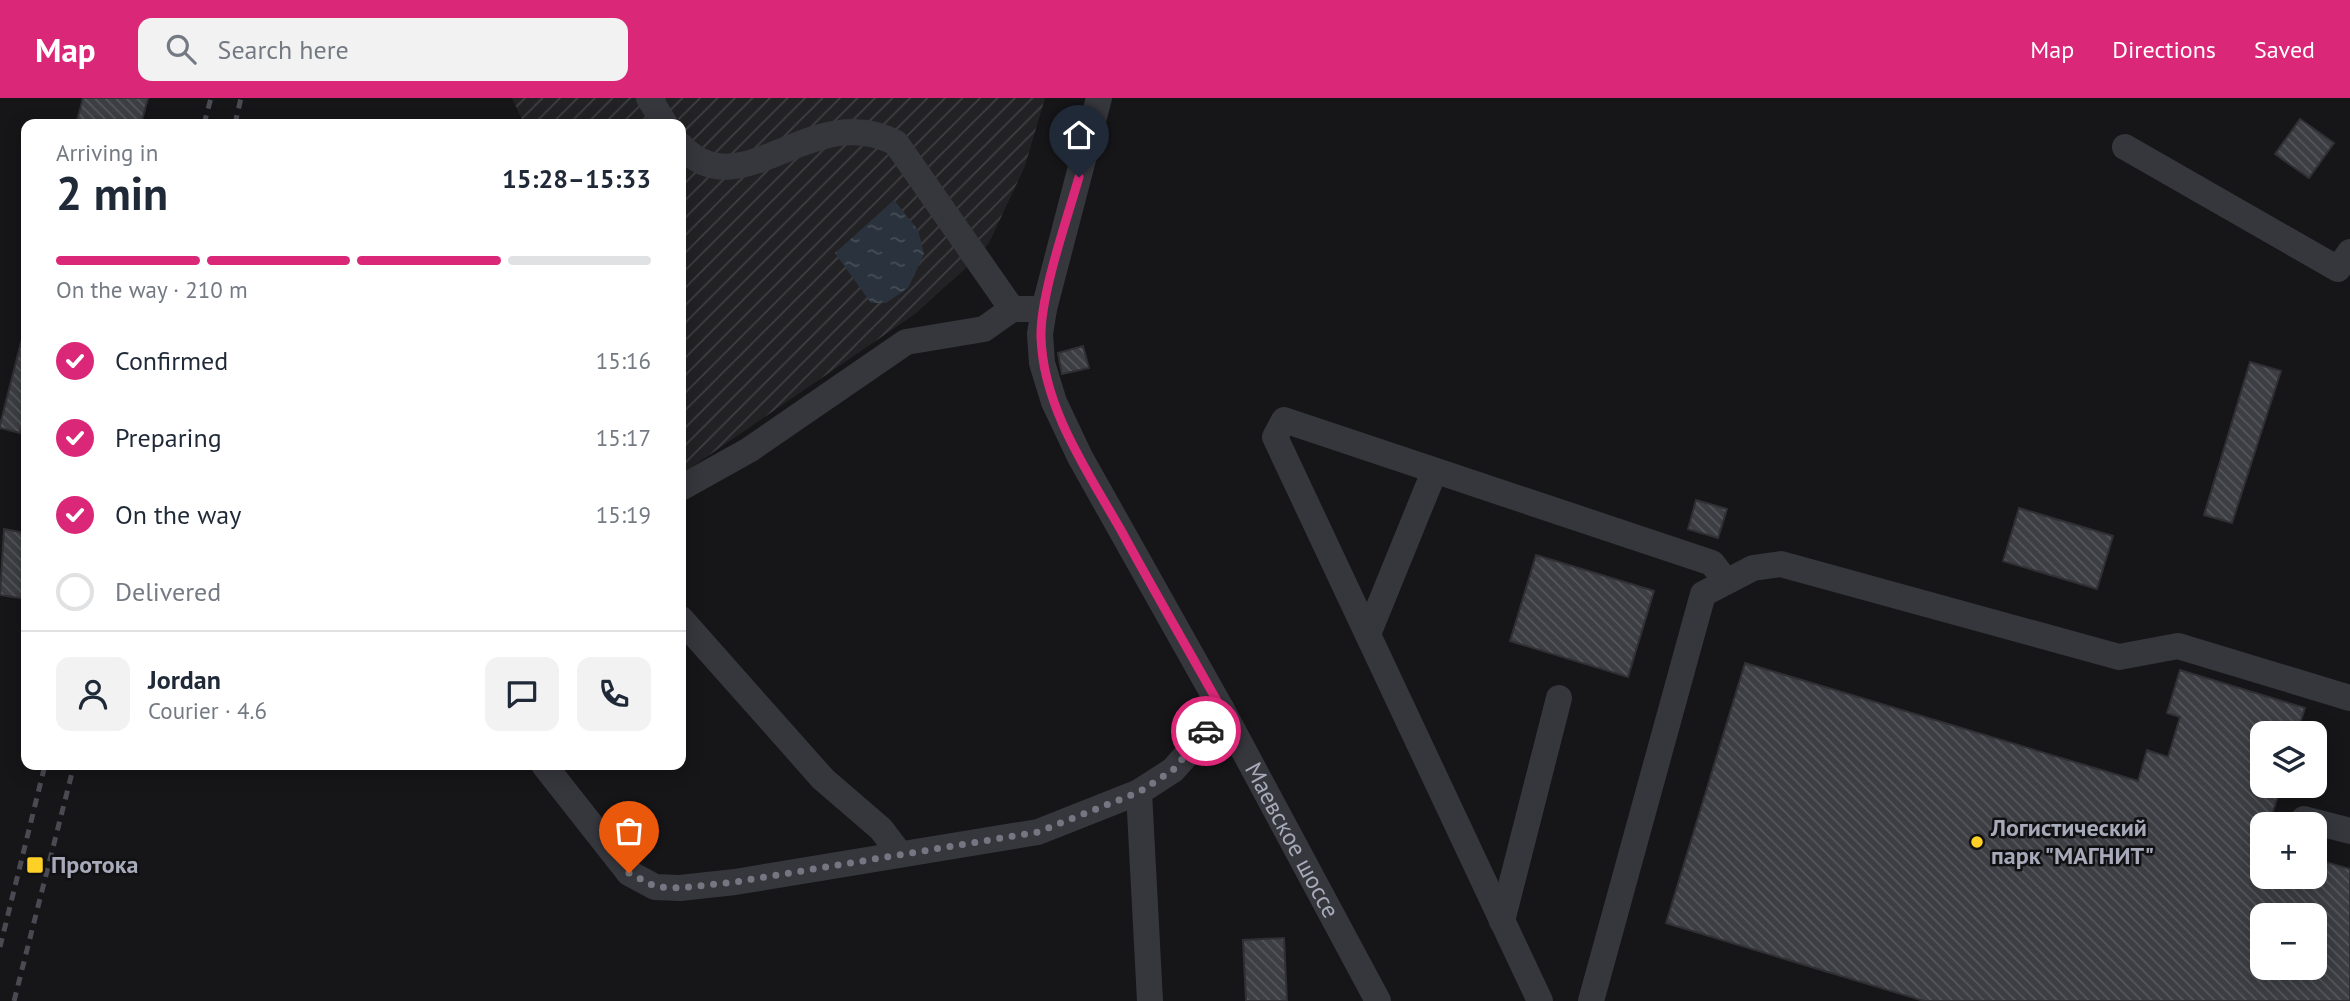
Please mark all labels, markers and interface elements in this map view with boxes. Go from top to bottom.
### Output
search box [138,18,628,81]
text: Map [35,28,96,71]
icon: search [162,30,200,68]
text: Search here [218,33,349,66]
text: Map [2030,34,2074,65]
text: Directions [2112,34,2216,65]
text: Saved [2254,34,2315,65]
pin [1049,105,1109,177]
icon: home [1060,116,1098,154]
text: Arriving in [56,138,158,167]
text: 15:28–15:33 [502,162,651,195]
text: 2 min [56,163,168,223]
text: On the way · 210 m [56,275,248,304]
icon: check [56,342,94,380]
text: Confirmed [115,344,228,377]
text: 15:16 [596,346,651,375]
icon: check [56,419,94,457]
text: Preparing [115,421,222,454]
text: 15:17 [596,423,651,452]
icon: check [56,496,94,534]
text: On the way [115,498,241,531]
text: 15:19 [596,500,651,529]
text: Delivered [115,575,221,608]
button: person [56,657,130,731]
button: chat [485,657,559,731]
button: phone [577,657,651,731]
text: Jordan [148,663,221,696]
text: Courier · 4.6 [148,696,267,725]
courier [1171,696,1241,766]
icon: car [1187,712,1225,750]
map controls [2250,721,2327,980]
button: layers [2250,721,2327,798]
street label: Маевское шоссе [1238,757,1347,923]
pin [599,801,659,873]
icon: bag [610,812,648,850]
place label: Логистический парк "МАГНИТ" [1990,812,2154,871]
button: + [2250,812,2327,889]
marker: Логистический парк "МАГНИТ" [1969,834,1985,850]
place label: Протока [51,849,138,880]
marker: Протока [25,855,45,875]
button: − [2250,903,2327,980]

